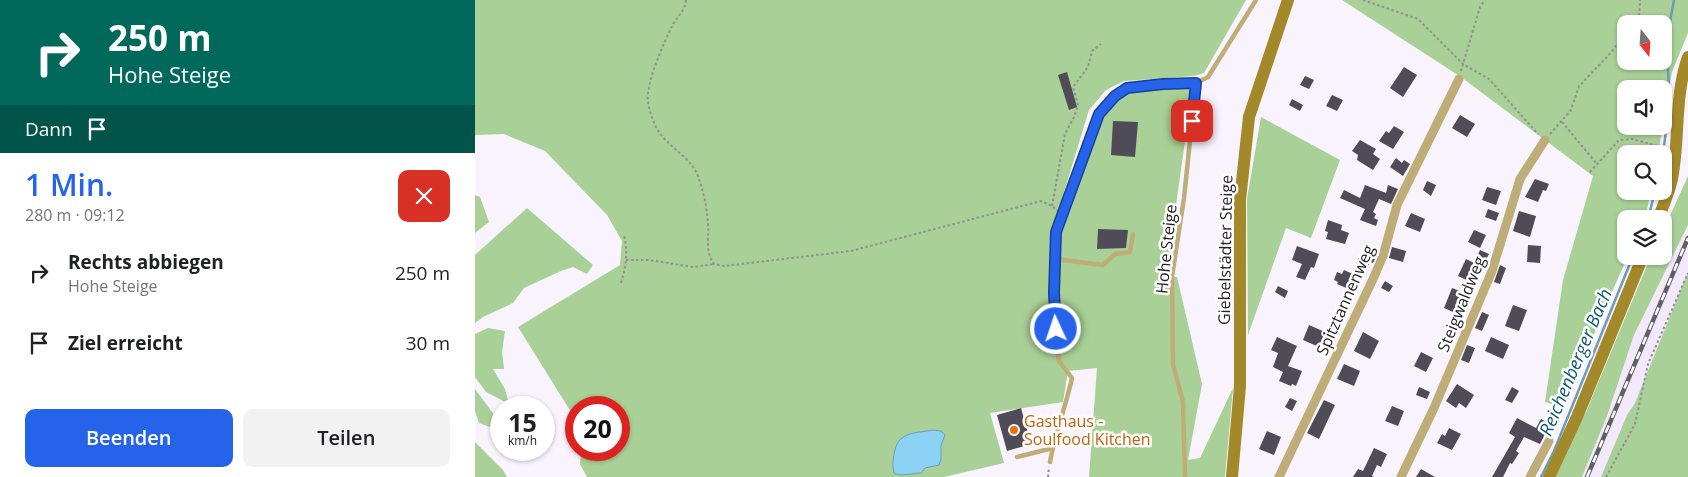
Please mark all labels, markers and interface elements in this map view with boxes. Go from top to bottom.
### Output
text: 250 m [108,14,212,61]
north arrow [1617,15,1673,70]
map controls [1617,15,1672,265]
icon: right [25,20,90,85]
text: Hohe Steige [108,59,231,89]
button: sound [1617,80,1672,135]
pin [1171,100,1213,142]
icon: arrive [1178,107,1206,135]
icon: arrive [83,115,111,143]
text: Dann [25,116,73,142]
button: search [1617,145,1672,200]
text: 1 Min. [25,164,113,205]
button: close [398,170,450,222]
street label: Giebelstädter Steige [1213,175,1237,325]
street label: Hohe Steige [1150,203,1182,295]
text: 280 m · 09:12 [25,204,125,226]
button: layers [1617,210,1672,265]
street label: Spitztannenweg [1311,241,1379,359]
text: Rechts abbiegen [68,249,224,275]
street label: Steigwaldweg [1432,253,1490,355]
icon: right [25,259,53,287]
text: 250 m [395,260,450,286]
text: Hohe Steige [68,275,158,297]
water label: Reichenberger Bach [1533,285,1617,439]
position arrow [1029,302,1081,354]
icon: arrive [25,329,53,357]
text: Ziel erreicht [68,330,183,356]
text: 30 m [406,330,450,356]
speed limit sign: 20 [565,396,630,461]
text: 15 [508,405,537,439]
button: Beenden [25,409,233,467]
button: Teilen [243,409,450,467]
place label: Gasthaus - Soulfood Kitchen [1024,410,1151,450]
marker: Gasthaus - Soulfood Kitchen [1008,424,1020,436]
text: km/h [508,432,537,449]

